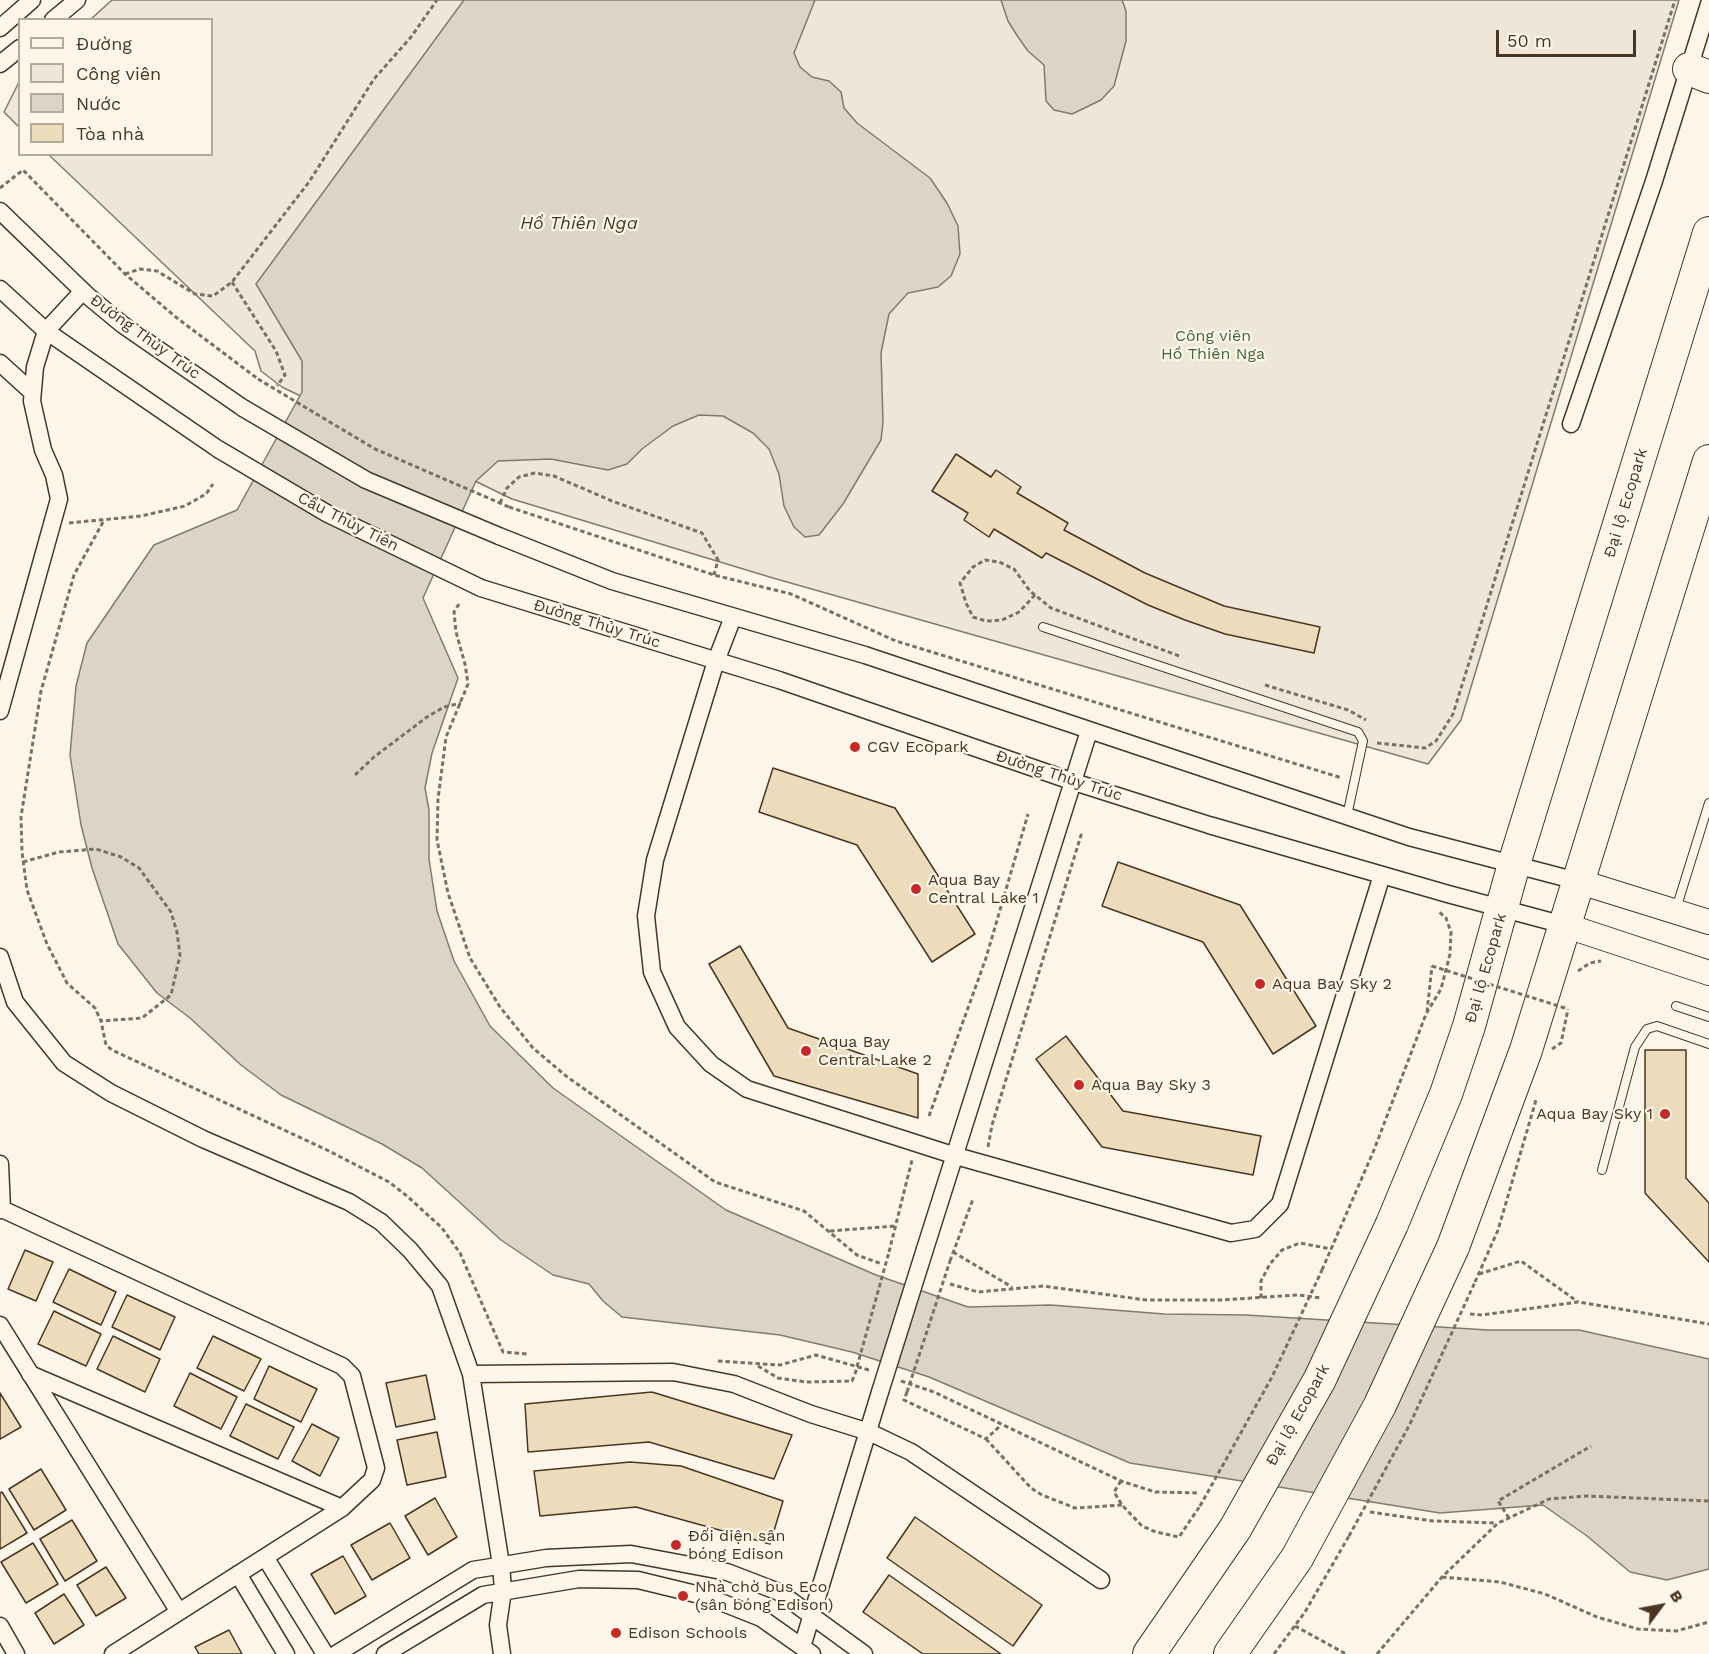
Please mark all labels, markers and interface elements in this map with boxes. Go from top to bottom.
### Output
legend [18,18,213,156]
scale bar [1499,18,1638,56]
text: 50 m [1507,30,1552,51]
text: Đường [76,33,132,54]
text: Công viên [76,63,161,84]
text: Nước [76,93,121,114]
text: Tòa nhà [76,123,144,144]
water label: Hồ Thiên Nga [520,213,638,235]
street label: Đường Thủy Trúc [86,290,204,384]
park label: Công viên Hồ Thiên Nga [1161,326,1265,364]
street label: Đại lộ Ecopark [1600,446,1652,560]
street label: Cầu Thủy Tiên [294,488,402,556]
street label: Đường Thủy Trúc [531,596,663,652]
place label: CGV Ecopark [867,737,968,757]
marker: CGV Ecopark [848,740,862,754]
street label: Đường Thủy Trúc [993,746,1125,806]
place label: Aqua Bay Central Lake 1 [928,870,1039,908]
marker: Aqua Bay Central Lake 1 [909,882,923,896]
street label: Đại lộ Ecopark [1461,911,1511,1025]
place label: Aqua Bay Sky 2 [1272,974,1392,994]
marker: Aqua Bay Sky 2 [1253,977,1267,991]
place label: Aqua Bay Central Lake 2 [818,1032,932,1070]
marker: Aqua Bay Central Lake 2 [799,1044,813,1058]
place label: Aqua Bay Sky 3 [1091,1075,1211,1095]
marker: Aqua Bay Sky 3 [1072,1078,1086,1092]
place label: Aqua Bay Sky 1 [1536,1104,1653,1124]
marker: Aqua Bay Sky 1 [1658,1107,1672,1121]
street label: Đại lộ Ecopark [1262,1361,1334,1469]
place label: Đối diện sân bóng Edison [688,1526,785,1564]
marker: Đối diện sân bóng Edison [669,1538,683,1552]
north arrow [1631,1576,1691,1636]
place label: Nhà chờ bus Eco (sân bóng Edison) [695,1577,833,1615]
text: B [1666,1587,1688,1606]
marker: Nhà chờ bus Eco (sân bóng Edison) [676,1589,690,1603]
place label: Edison Schools [628,1623,747,1643]
marker: Edison Schools [609,1626,623,1640]

